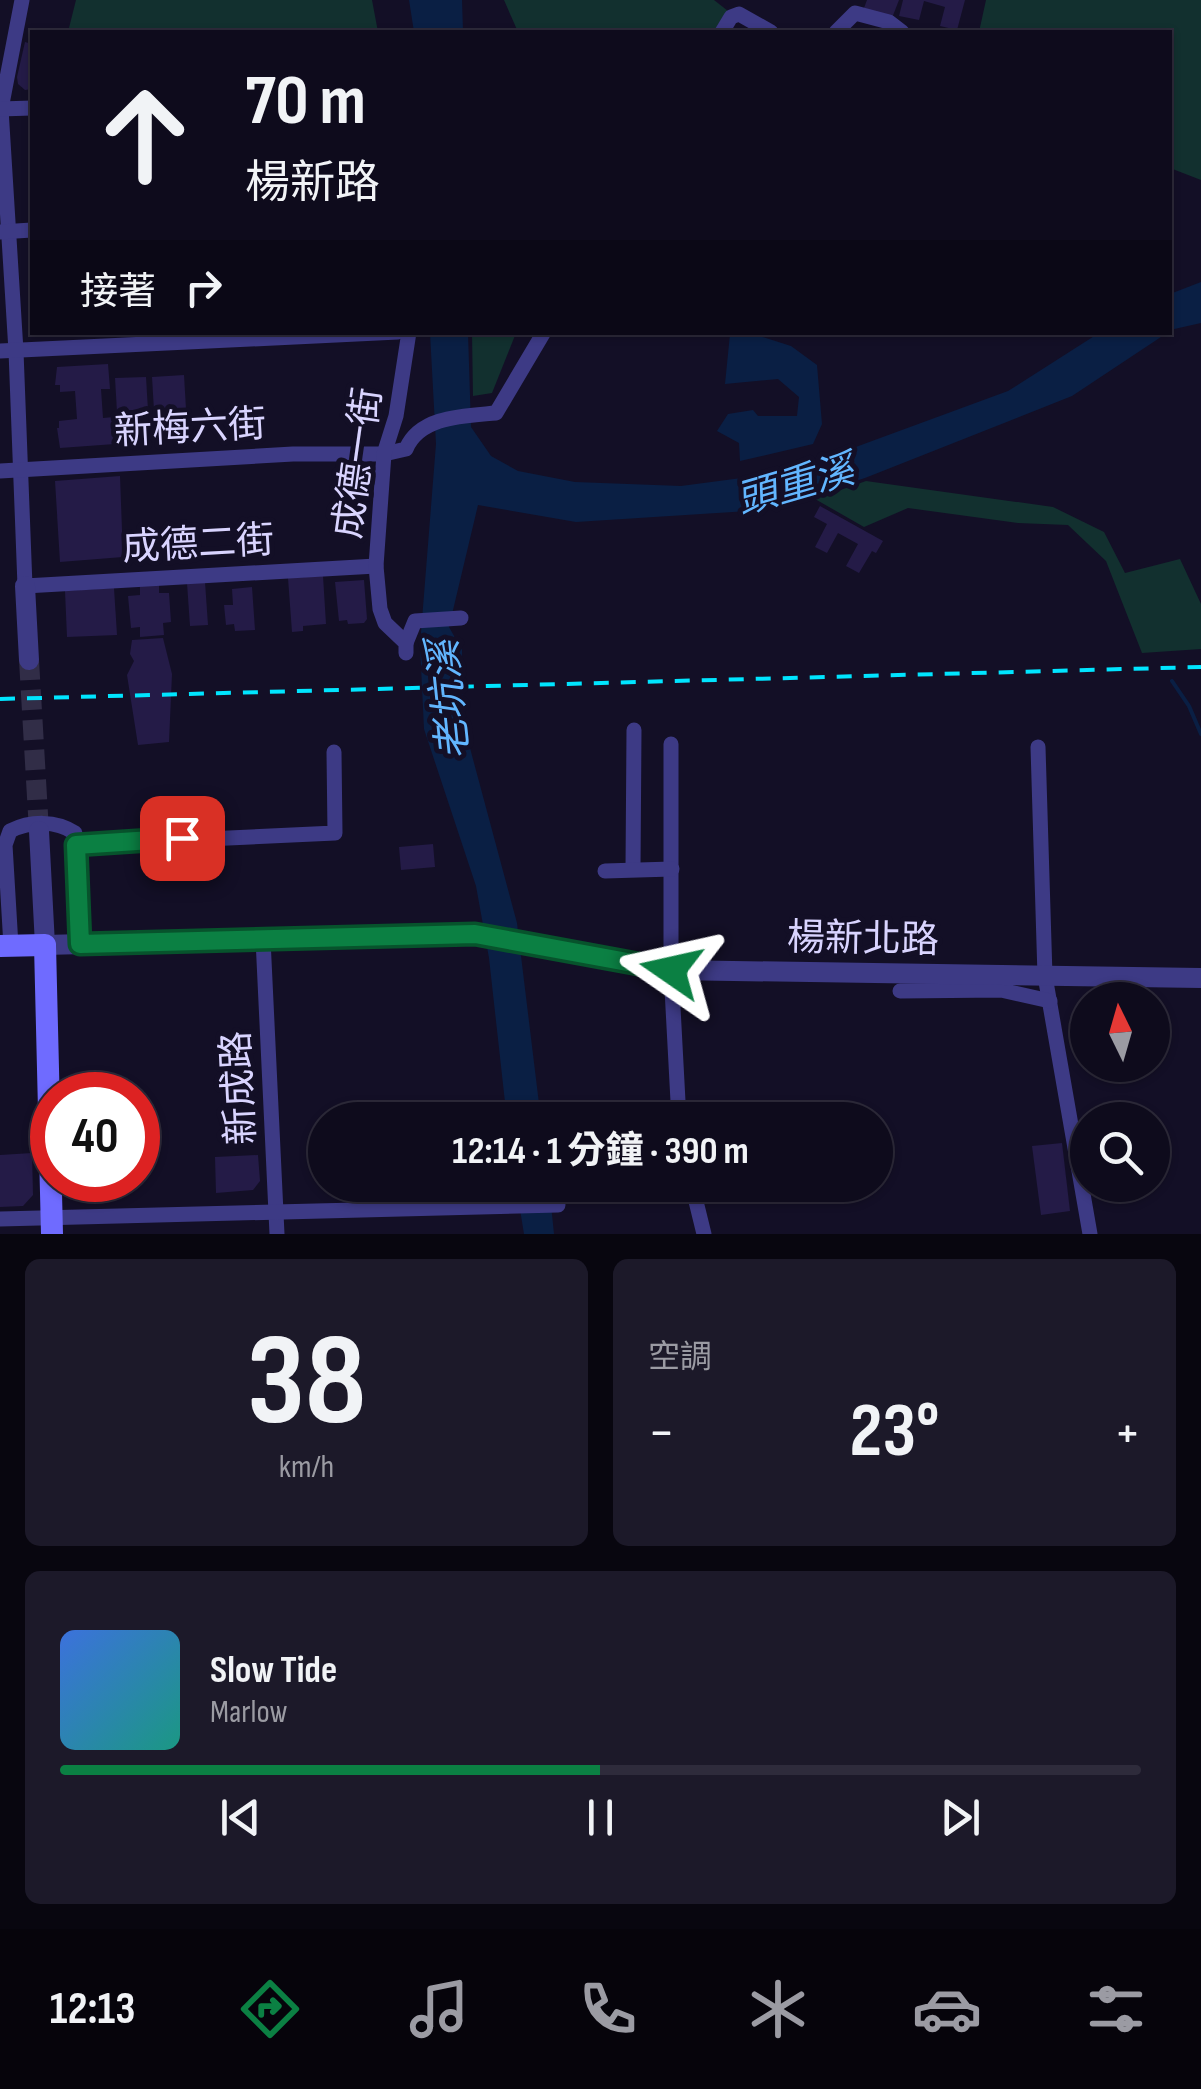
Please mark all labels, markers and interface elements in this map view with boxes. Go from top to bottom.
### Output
text: 70 m [245,60,366,144]
icon: ahead [80,70,210,200]
text: 楊新路 [245,156,380,211]
icon: right [176,260,231,315]
text: 接著 [80,270,156,315]
street label: 成德一街 [326,385,391,542]
street label: 新梅六街 [113,402,267,455]
water label: 頭重溪 [731,445,865,526]
street label: 成德二街 [121,518,275,571]
water label: 老坑溪 [419,633,480,762]
pin [140,796,225,881]
icon: arrive [155,811,210,866]
street label: 楊新北路 [787,916,939,963]
position arrow [619,918,723,1022]
north arrow [1070,982,1170,1082]
map controls [1070,982,1170,1202]
street label: 新成路 [214,1030,265,1146]
speed limit sign: 40 [30,1072,160,1202]
button: search [1070,1102,1170,1202]
text: 12:14 · 1 分鐘 · 390 m [452,1129,749,1174]
text: 38 [247,1305,366,1461]
text: 空調 [648,1338,712,1377]
text: 23° [849,1387,940,1478]
text: − [648,1400,675,1467]
text: + [1114,1400,1141,1467]
text: km/h [279,1448,334,1487]
text: Slow Tide [210,1648,337,1693]
text: Marlow [210,1693,288,1732]
icon: previous [213,1790,268,1845]
icon: pause [573,1790,628,1845]
icon: next [933,1790,988,1845]
icon: directions [235,1974,305,2044]
icon: music [404,1974,474,2044]
icon: phone [573,1974,643,2044]
icon: climate [743,1974,813,2044]
icon: car [912,1974,982,2044]
icon: filters [1081,1974,1151,2044]
text: 12:13 [50,1982,135,2037]

